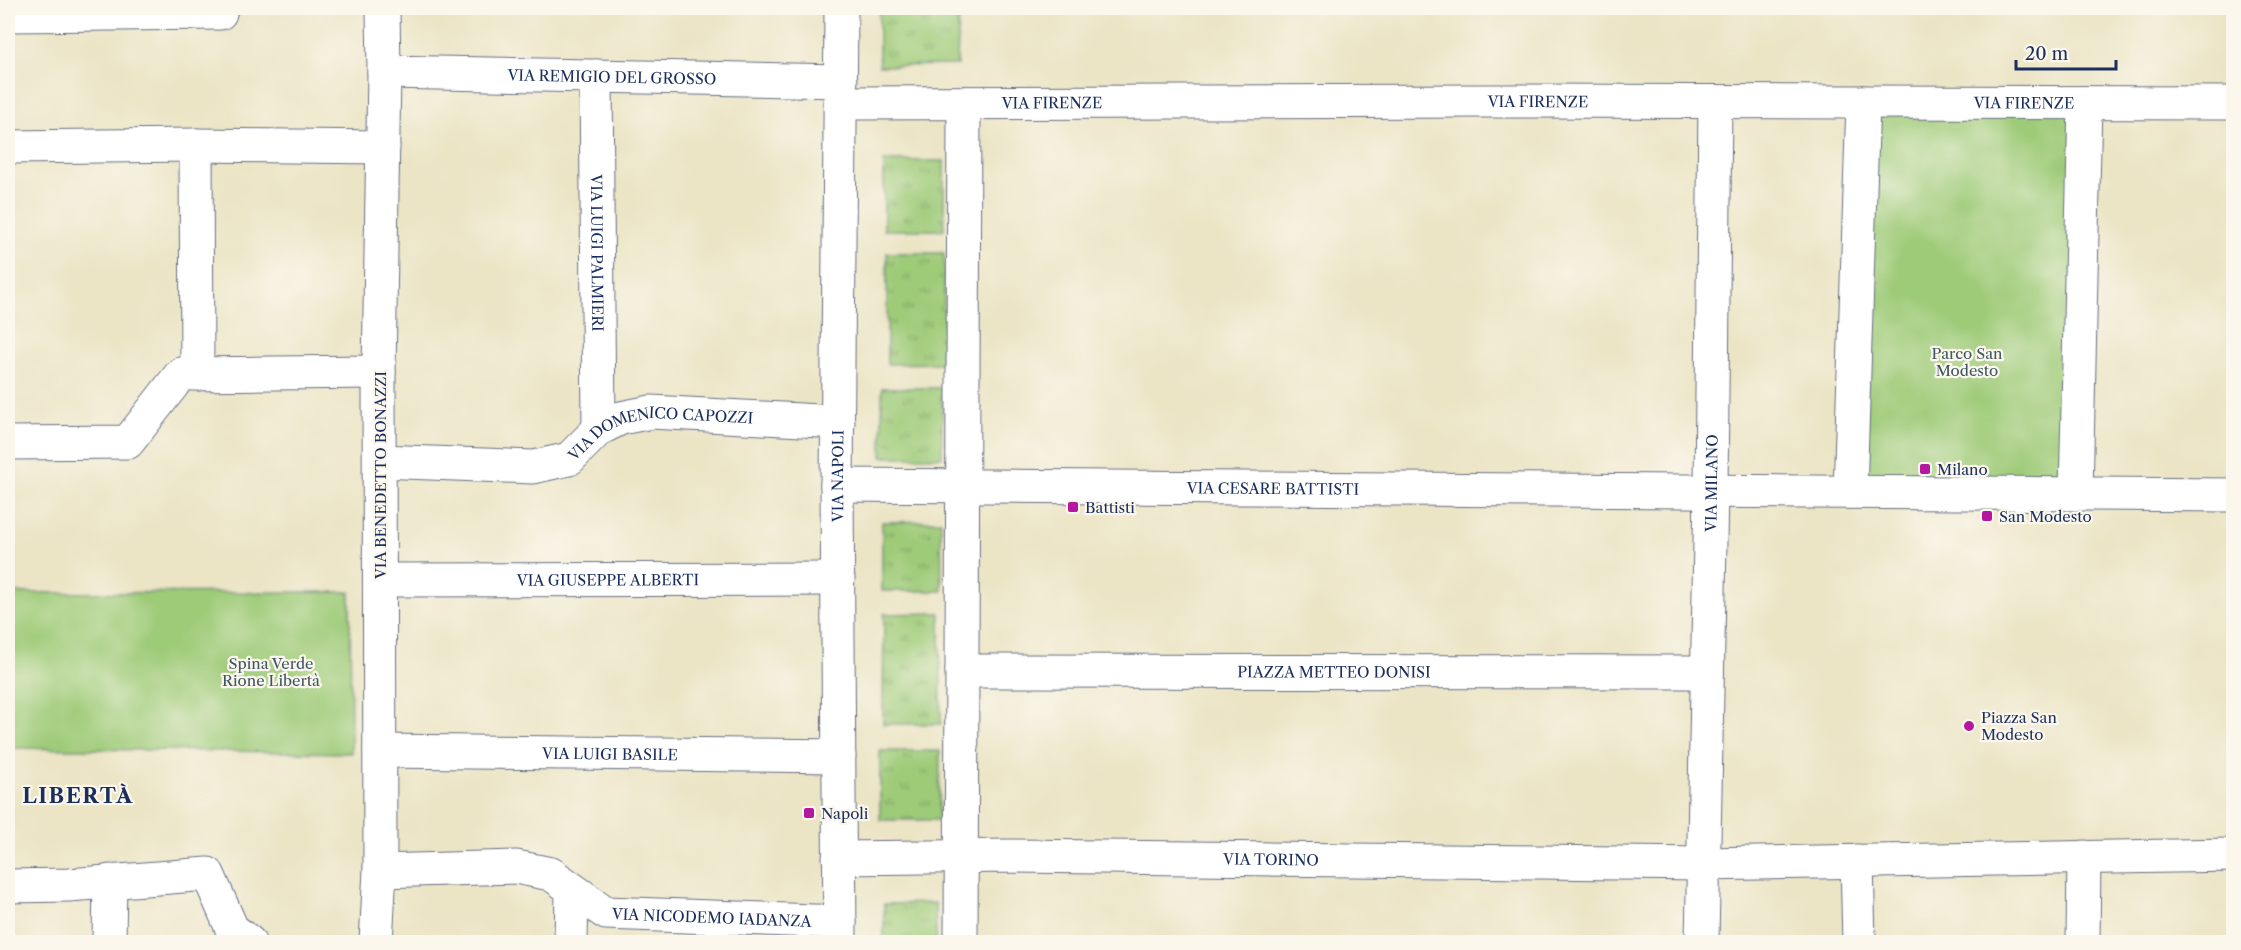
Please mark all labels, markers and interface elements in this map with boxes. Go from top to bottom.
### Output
scale bar [2016,33,2116,71]
text: 20 m [2025,43,2069,65]
street label: VIA REMIGIO DEL GROSSO [506,65,716,88]
street label: VIA FIRENZE [1487,91,1588,111]
street label: VIA FIRENZE [1001,93,1102,112]
street label: VIA FIRENZE [1973,93,2074,112]
street label: VIA LUIGI PALMIERI [587,173,608,332]
park label: Parco San Modesto [1931,344,2003,380]
street label: VIA BENEDETTO BONAZZI [371,371,390,580]
street label: VIA DOMENICO CAPOZZI [563,402,754,465]
street label: VIA NAPOLI [827,430,847,523]
street label: VIA MILANO [1701,434,1721,533]
place label: Milano [1937,460,1988,479]
marker: Milano [1918,462,1932,476]
street label: VIA CESARE BATTISTI [1186,478,1359,498]
place label: Battisti [1085,498,1135,517]
marker: Battisti [1066,500,1080,514]
place label: San Modesto [1999,507,2092,526]
marker: San Modesto [1980,509,1994,523]
street label: VIA GIUSEPPE ALBERTI [516,570,699,589]
park label: Spina Verde Rione Libertà [222,654,320,690]
street label: PIAZZA METTEO DONISI [1237,662,1431,681]
place label: Piazza San Modesto [1981,708,2057,744]
marker: Piazza San Modesto [1962,719,1976,733]
street label: VIA LUIGI BASILE [541,743,678,764]
district label: LIBERTÀ [22,783,134,808]
place label: Napoli [821,804,869,823]
marker: Napoli [802,806,816,820]
street label: VIA TORINO [1222,849,1319,869]
street label: VIA NICODEMO IADANZA [611,904,813,930]

